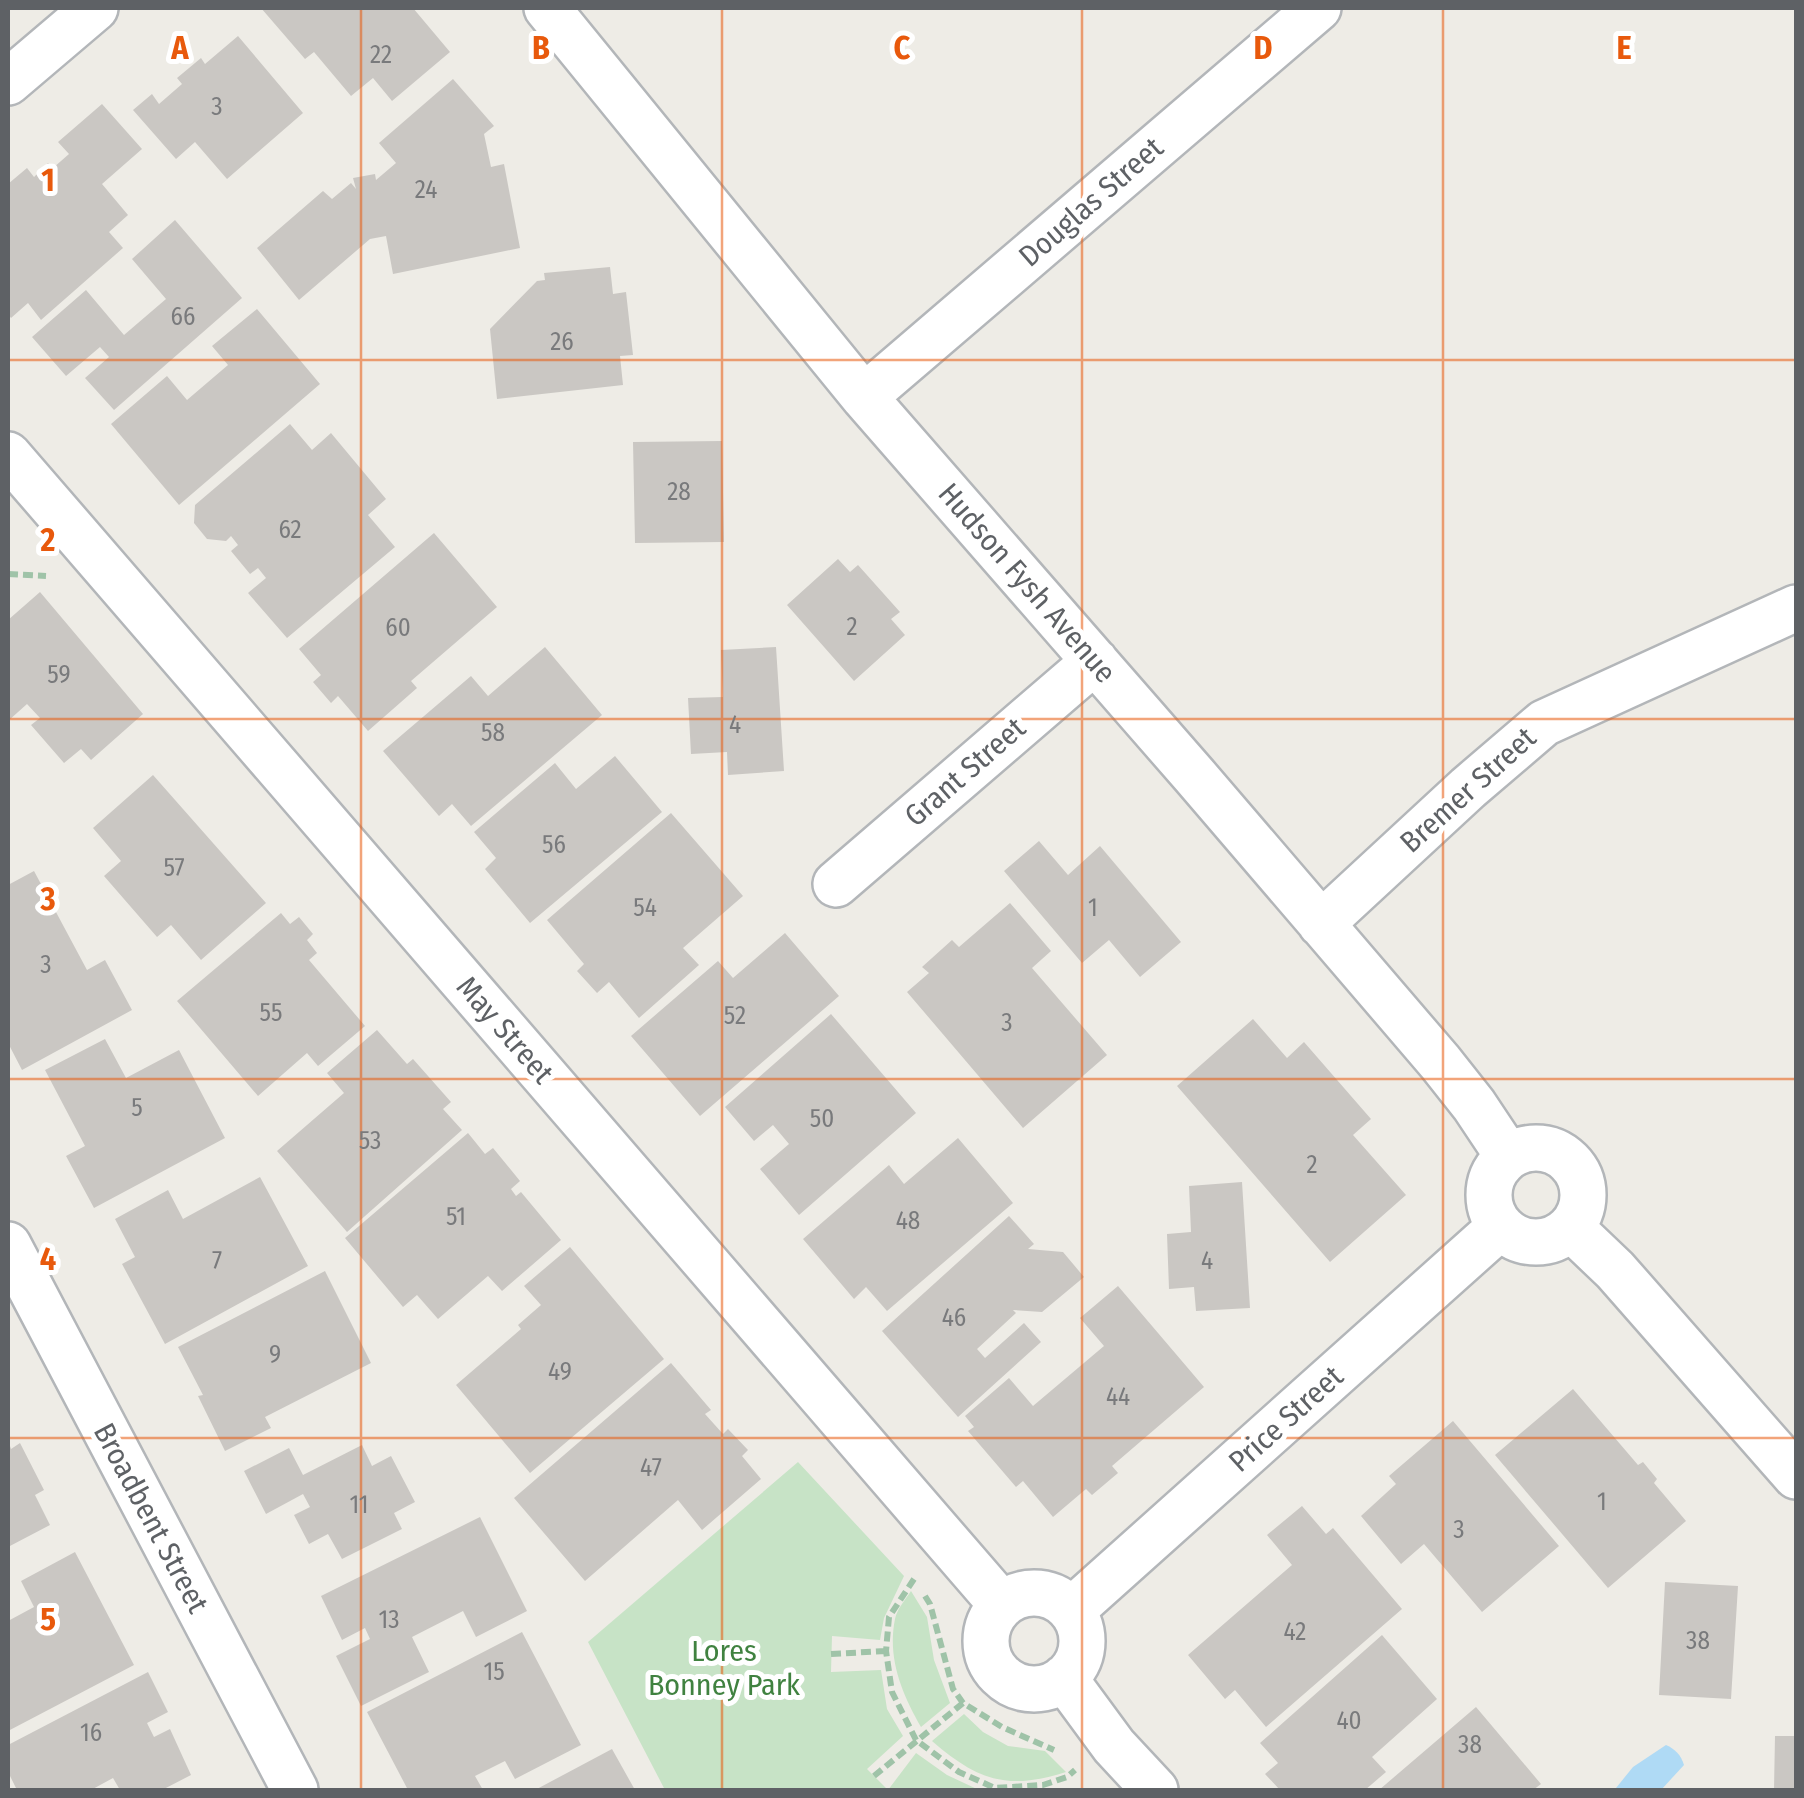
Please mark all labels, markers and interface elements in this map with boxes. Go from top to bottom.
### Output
text: A [170,29,189,67]
text: B [532,29,550,67]
text: C [894,29,911,67]
text: D [1253,29,1273,67]
text: E [1616,29,1632,67]
house number: 22 [370,40,392,70]
house number: 3 [211,92,223,122]
street label: Douglas Street [1012,130,1170,274]
text: 1 [41,161,55,199]
house number: 24 [415,175,437,205]
house number: 66 [171,302,195,332]
house number: 26 [550,327,574,357]
street label: Hudson Fysh Avenue [931,476,1123,690]
house number: 28 [667,477,691,507]
house number: 62 [278,515,302,545]
text: 2 [40,521,56,559]
house number: 2 [846,612,858,642]
house number: 60 [385,613,411,643]
house number: 59 [47,660,71,690]
house number: 4 [729,710,741,740]
street label: Grant Street [897,710,1033,834]
house number: 58 [481,718,505,748]
street label: Bremer Street [1393,720,1543,860]
house number: 56 [542,830,566,860]
house number: 57 [163,853,185,883]
text: 3 [39,880,56,918]
house number: 54 [633,893,657,923]
house number: 1 [1088,893,1098,923]
house number: 3 [40,950,52,980]
street label: May Street [449,969,561,1091]
house number: 55 [260,998,282,1028]
house number: 52 [724,1001,746,1031]
house number: 3 [1001,1008,1013,1038]
house number: 5 [131,1093,143,1123]
house number: 50 [810,1104,834,1134]
house number: 53 [359,1126,381,1156]
house number: 2 [1306,1150,1318,1180]
house number: 51 [446,1202,466,1232]
house number: 48 [896,1206,920,1236]
text: 4 [40,1240,56,1278]
house number: 7 [212,1246,222,1276]
house number: 4 [1201,1246,1213,1276]
house number: 46 [942,1303,966,1333]
house number: 9 [269,1340,281,1370]
house number: 49 [548,1357,572,1387]
street label: Price Street [1222,1358,1351,1480]
house number: 44 [1106,1382,1130,1412]
street label: Broadbent Street [86,1417,216,1619]
house number: 47 [640,1453,662,1483]
house number: 1 [1597,1487,1607,1517]
house number: 11 [349,1490,369,1520]
house number: 3 [1453,1515,1465,1545]
text: 5 [40,1600,56,1638]
house number: 13 [378,1605,400,1635]
house number: 42 [1284,1617,1306,1647]
house number: 38 [1686,1626,1710,1656]
park label: Lores Bonney Park [648,1633,800,1703]
house number: 15 [483,1657,505,1687]
house number: 40 [1336,1706,1362,1736]
house number: 16 [80,1718,102,1748]
house number: 38 [1458,1730,1482,1760]

